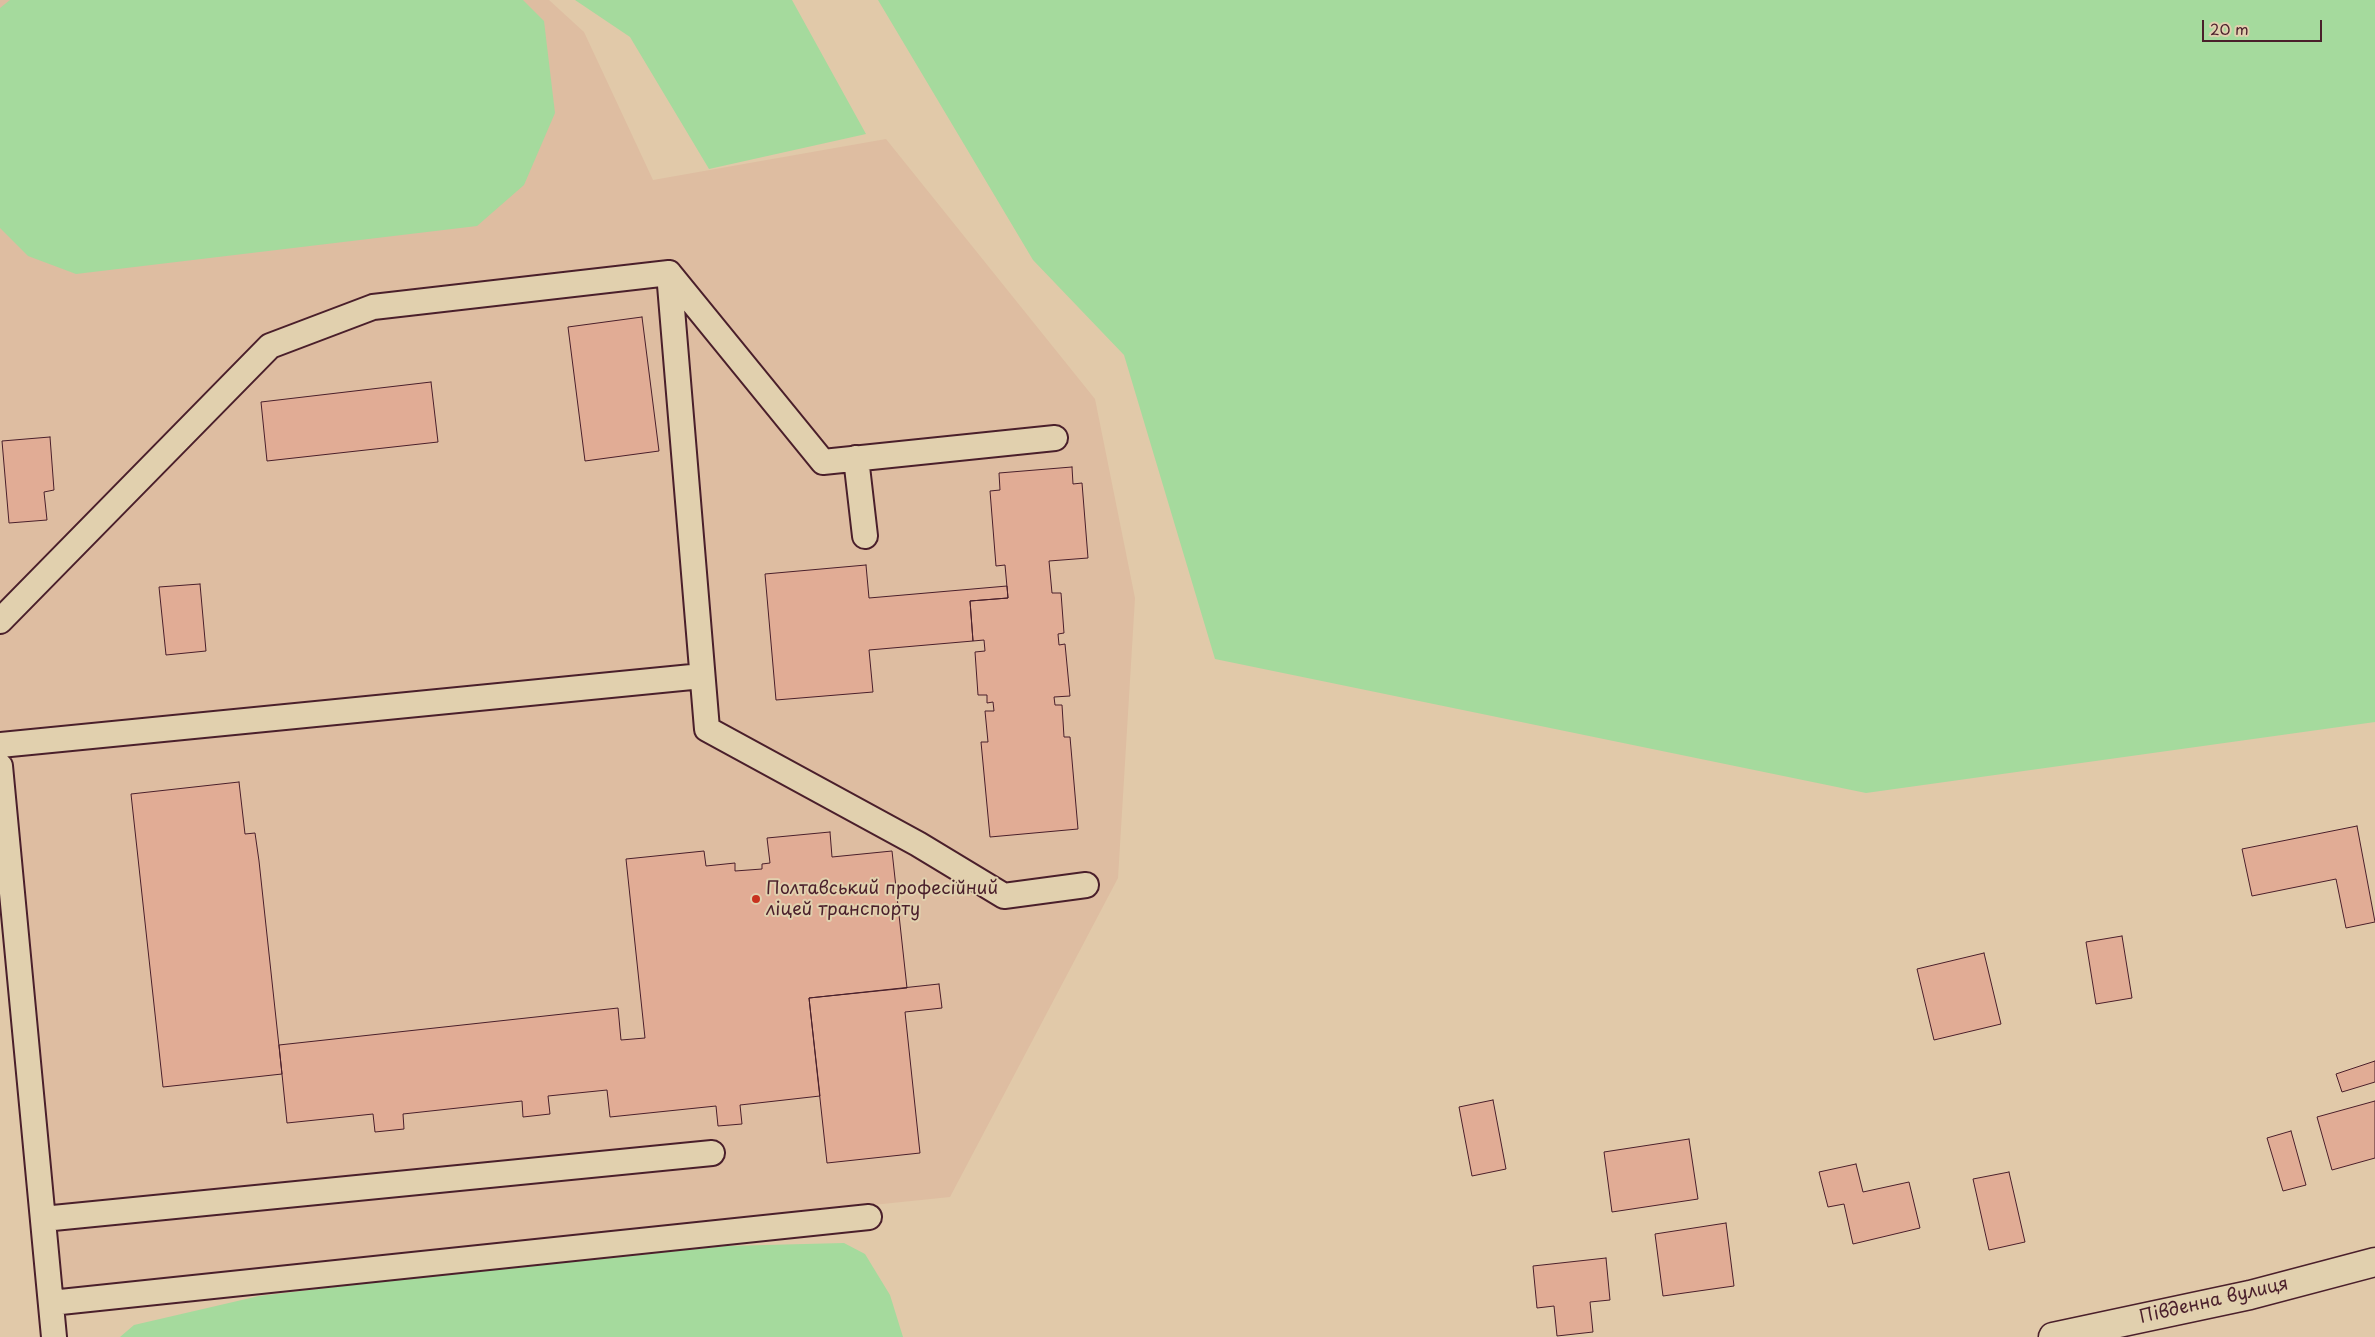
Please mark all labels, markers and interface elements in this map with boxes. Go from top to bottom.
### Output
scale bar [2205,10,2325,42]
text: 20 m [2210,17,2249,40]
place label: Полтавський професійний ліцей транспорту [766,878,998,921]
marker: Полтавський професійний ліцей транспорту [750,893,762,905]
street label: Південна вулиця [2137,1273,2291,1329]

